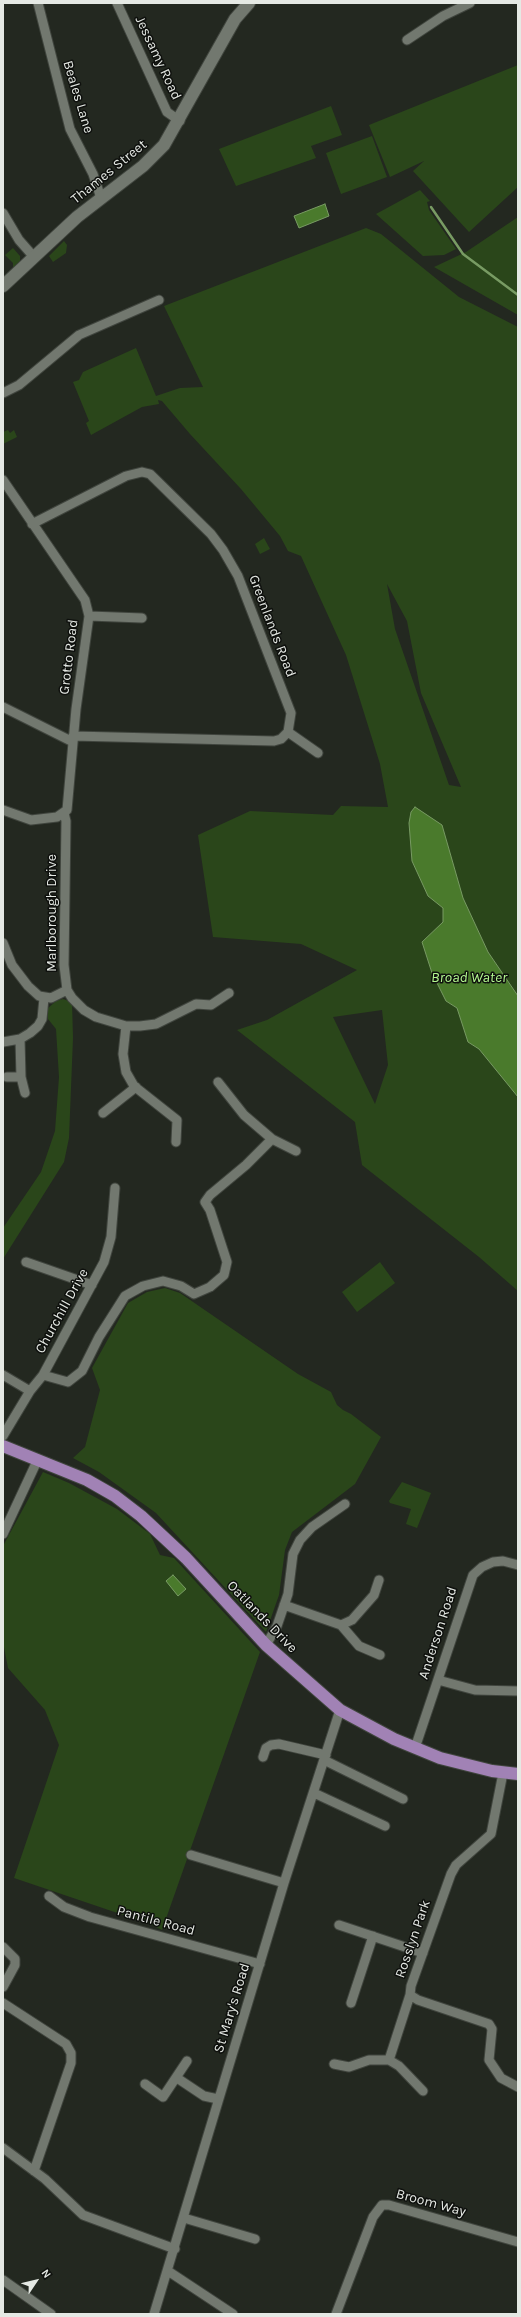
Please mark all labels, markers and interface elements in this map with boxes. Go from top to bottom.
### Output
street label: Jessamy Road [131,13,185,103]
street label: Beales Lane [59,59,97,135]
street label: Thames Street [68,136,150,208]
street label: Greenlands Road [245,572,299,680]
street label: Grotto Road [56,619,82,695]
street label: Marlborough Drive [44,854,60,972]
water label: Broad Water [431,969,507,987]
street label: Churchill Drive [32,1266,92,1356]
street label: Oatlands Drive [223,1577,301,1657]
street label: Anderson Road [415,1585,461,1681]
street label: Rosslyn Park [392,1898,434,1980]
street label: Pantile Road [115,1903,197,1939]
street label: St Mary's Road [210,1961,254,2055]
street label: Broom Way [394,2186,468,2220]
north arrow [16,2261,56,2301]
text: N [39,2267,54,2281]

